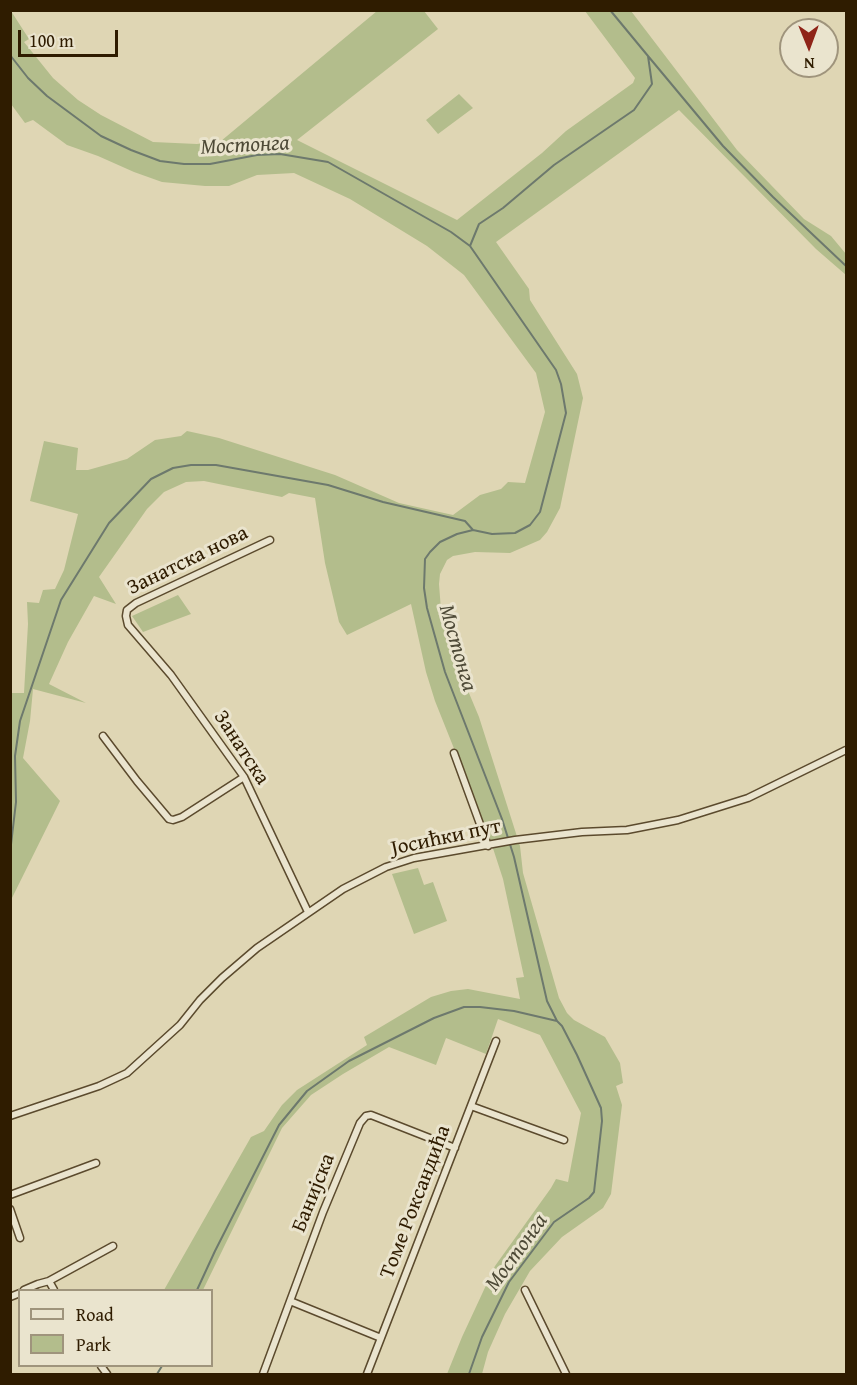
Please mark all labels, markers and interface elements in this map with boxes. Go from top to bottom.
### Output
scale bar [21,18,122,56]
north arrow [779,18,839,78]
text: 100 m [29,27,74,54]
text: N [804,52,815,76]
water label: Мостонга [200,130,290,162]
street label: Занатска нова [123,521,253,601]
water label: Мостонга [432,602,482,694]
street label: Занатска [208,706,274,790]
street label: Јосићки пут [389,814,503,862]
street label: Томе Роксандића [375,1122,457,1282]
street label: Банијска [287,1150,341,1236]
water label: Мостонга [480,1209,554,1297]
legend [18,1289,213,1367]
text: Road [76,1301,114,1328]
text: Park [76,1331,111,1358]

